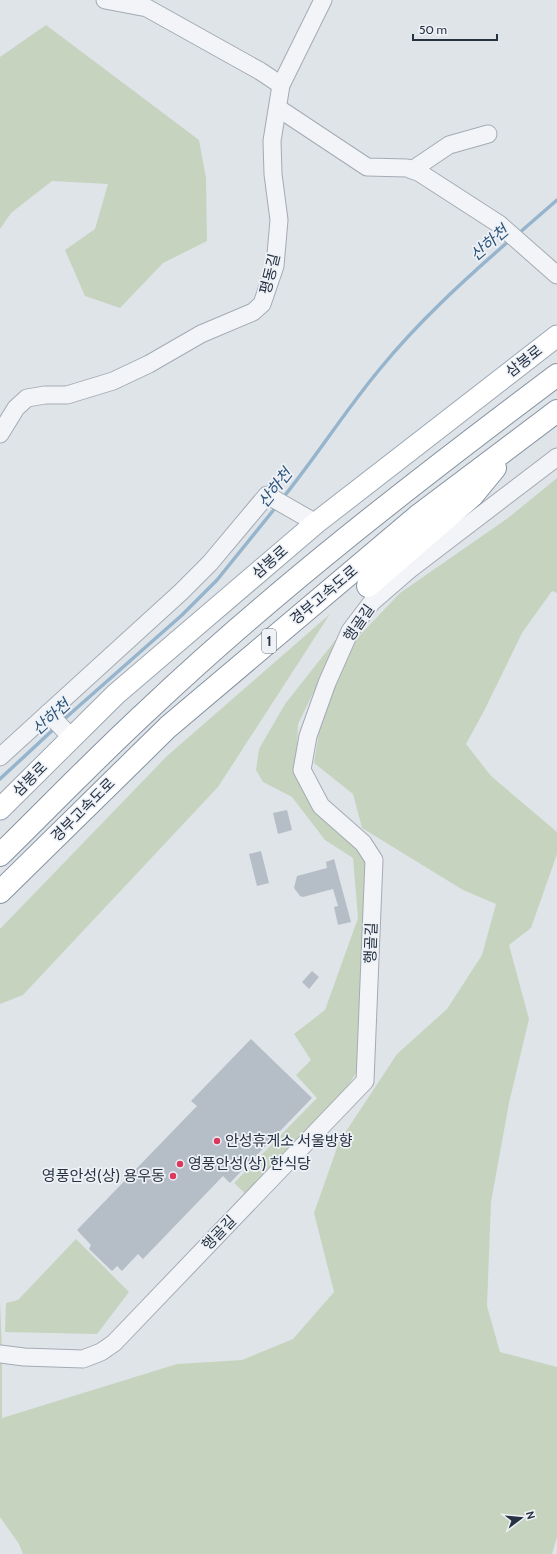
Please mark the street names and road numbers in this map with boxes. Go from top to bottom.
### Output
street label: 평동길 [256,252,284,296]
street label: 삼봉로 [502,341,546,381]
street label: 삼봉로 [248,542,292,582]
street label: 경부고속도로 [286,561,362,629]
street label: 행골길 [340,601,378,645]
road number: 1 [262,629,276,653]
street label: 삼봉로 [9,758,51,800]
street label: 경부고속도로 [47,774,119,846]
street label: 행골길 [361,922,381,964]
street label: 행골길 [198,1212,240,1254]

